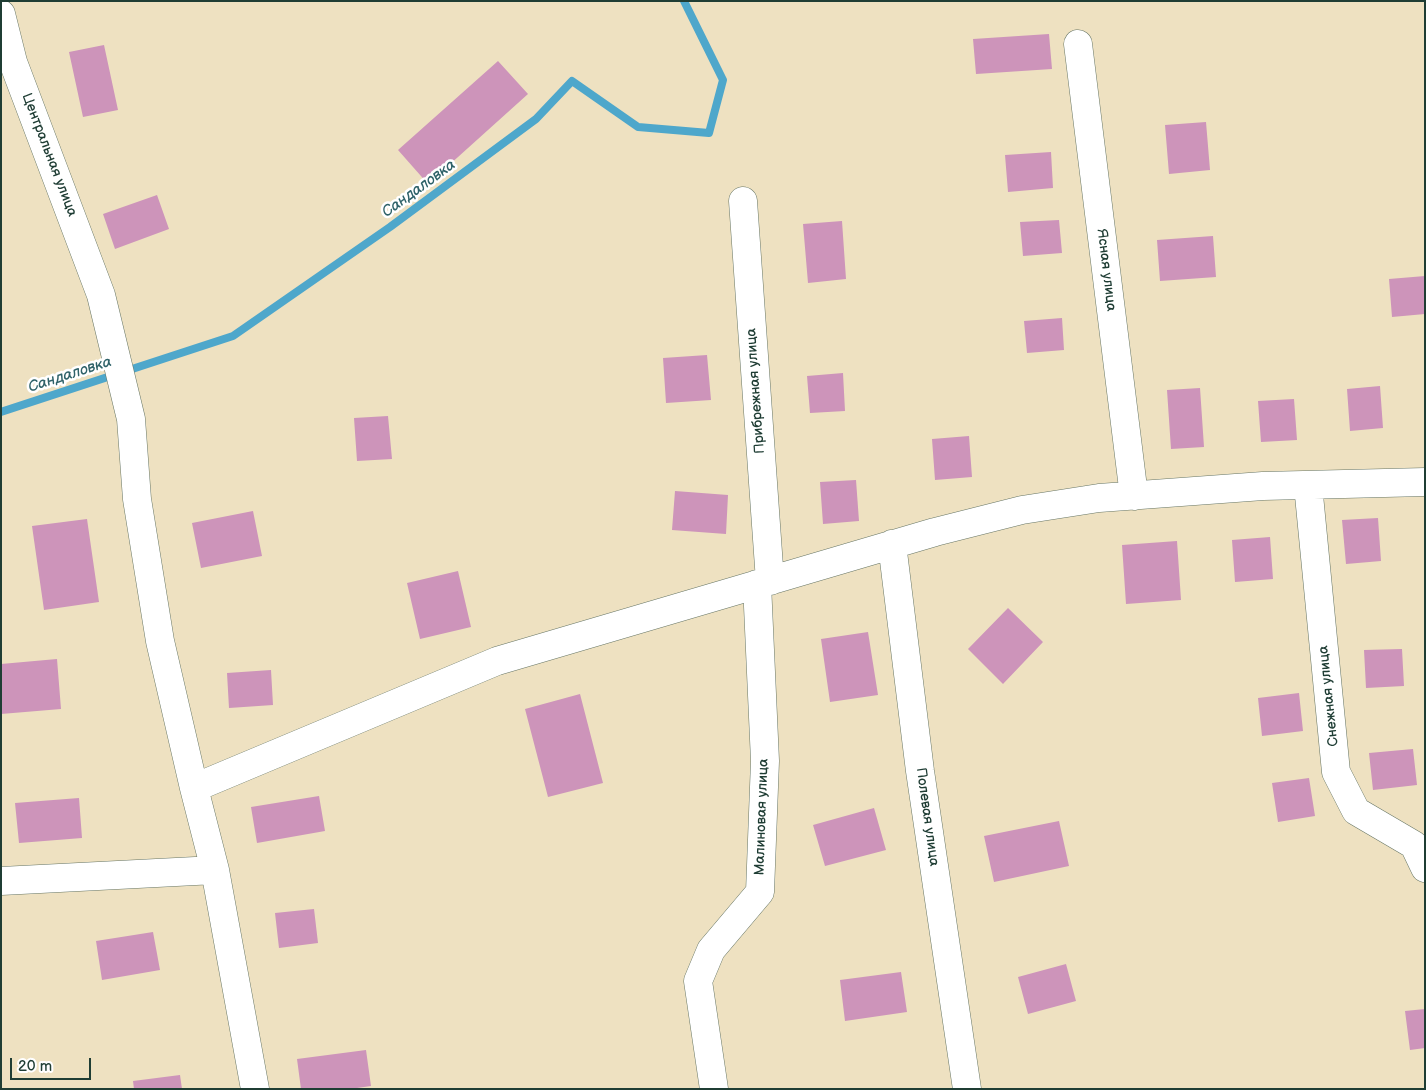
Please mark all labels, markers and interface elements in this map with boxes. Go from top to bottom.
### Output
street label: Центральная улица [18,91,80,219]
water label: Сандаловка [379,156,459,222]
street label: Ясная улица [1093,228,1119,312]
street label: Прибрежная улица [743,328,769,454]
water label: Сандаловка [26,353,114,397]
street label: Снежная улица [1315,645,1343,747]
street label: Малиновая улица [752,758,772,876]
street label: Полевая улица [912,767,942,867]
scale bar [12,1048,94,1080]
text: 20 m [18,1057,52,1076]

